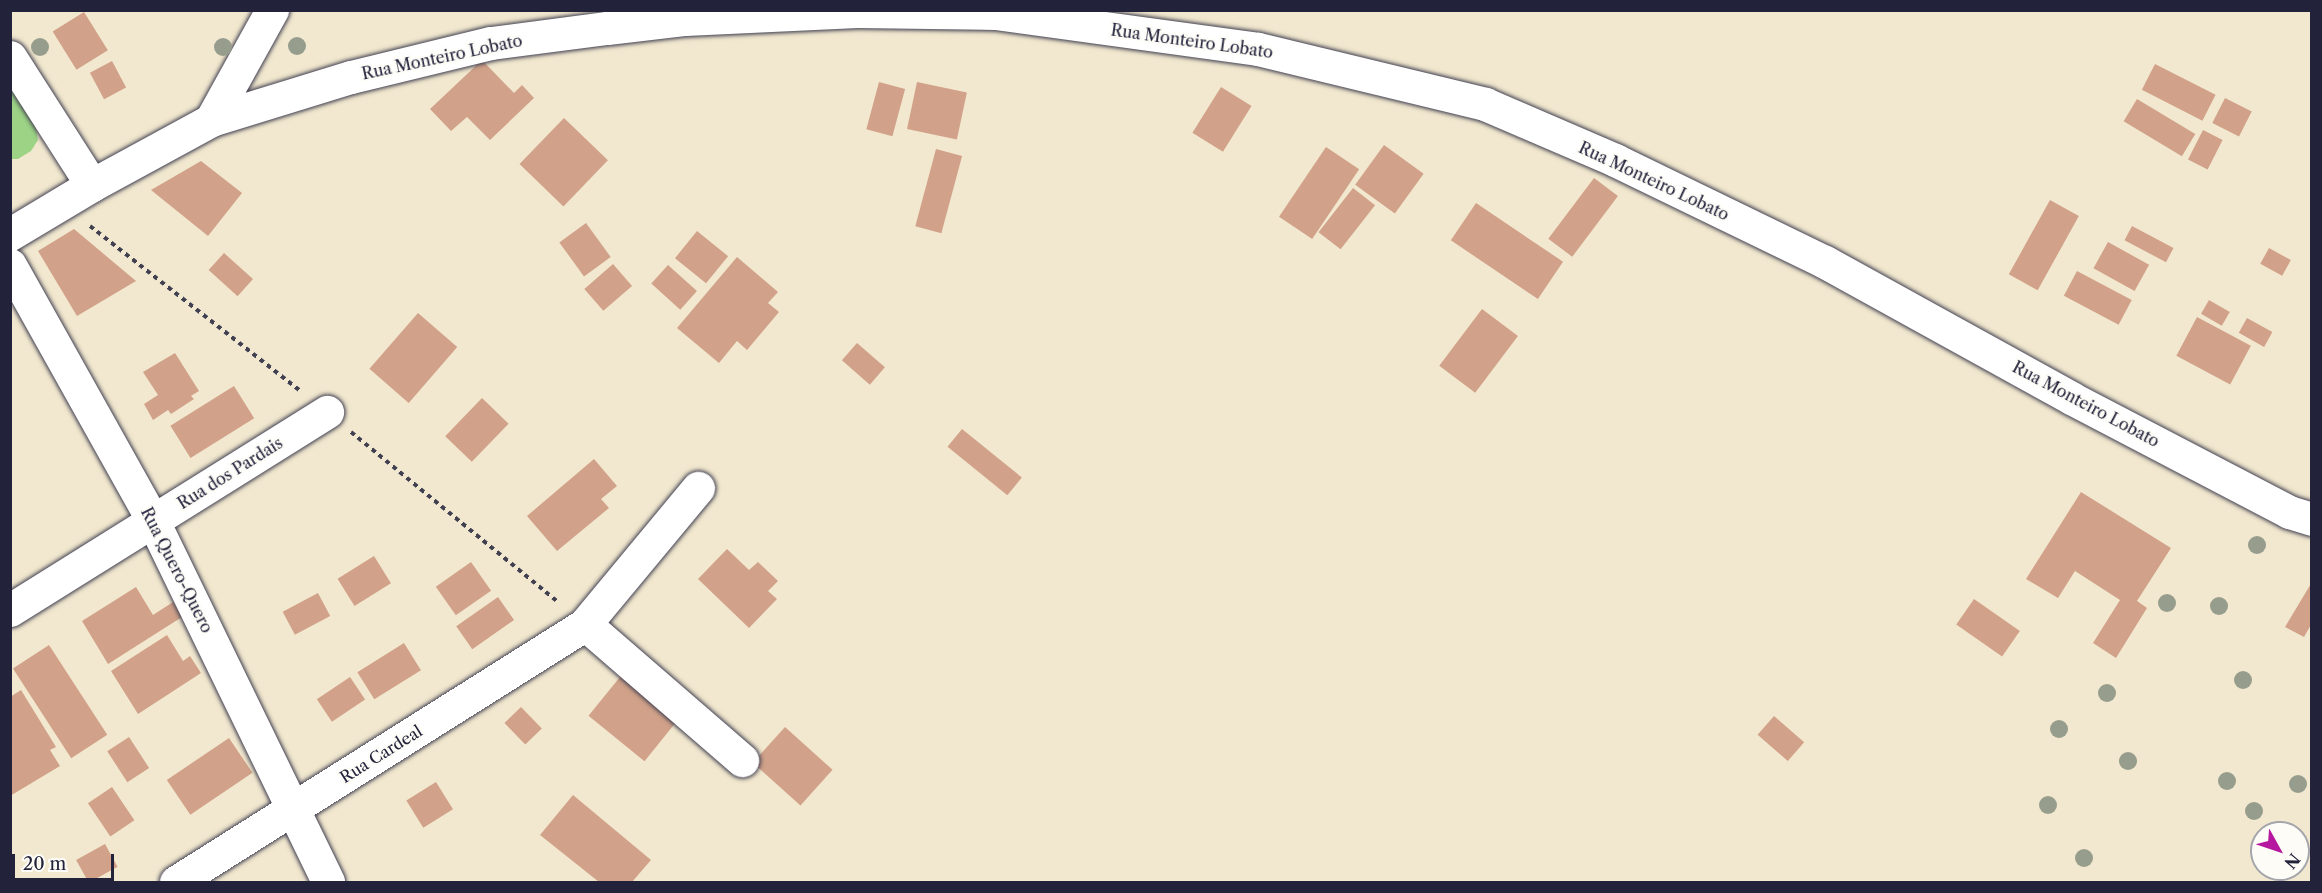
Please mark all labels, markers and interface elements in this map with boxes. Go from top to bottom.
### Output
street label: Rua Monteiro Lobato [1110,20,1274,62]
street label: Rua Monteiro Lobato [360,31,524,83]
street label: Rua Monteiro Lobato [1576,138,1732,224]
street label: Rua Monteiro Lobato [2009,357,2163,451]
street label: Rua dos Pardais [174,433,286,513]
street label: Rua Quero-Quero [137,504,217,636]
street label: Rua Cardeal [336,721,426,787]
north arrow [2250,821,2310,881]
scale bar [15,842,117,880]
text: N [2280,850,2304,873]
text: 20 m [23,853,66,875]

